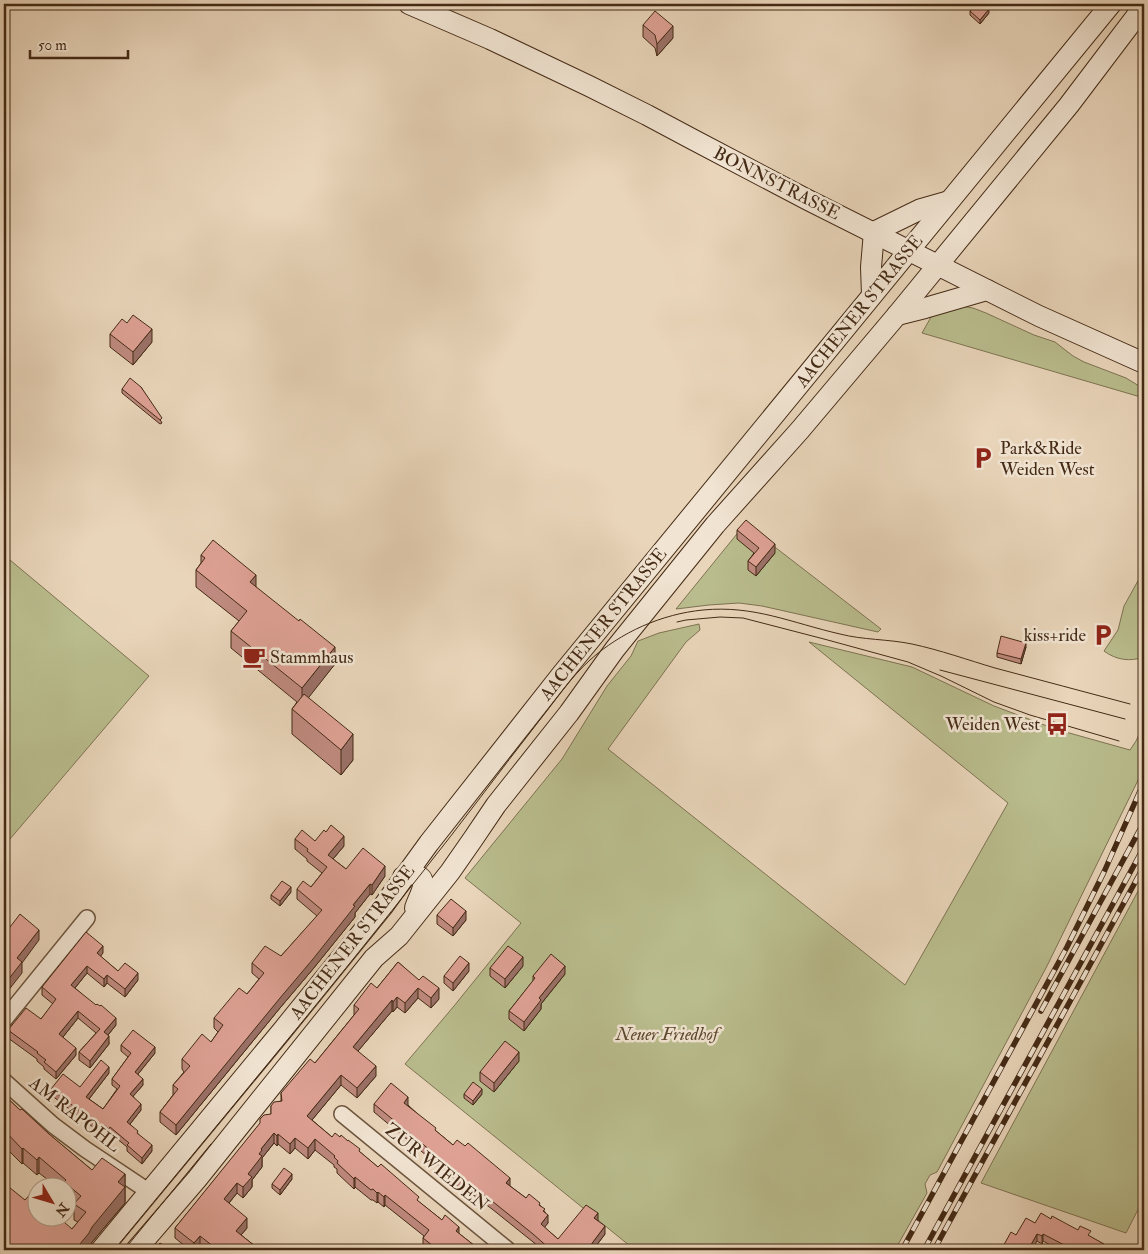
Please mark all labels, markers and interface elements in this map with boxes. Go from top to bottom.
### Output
scale bar [30,28,128,60]
text: 50 m [38,36,67,55]
street label: BONNSTRASSE [710,142,844,225]
street label: AACHENER STRASSE [790,230,928,393]
place label: Park&Ride Weiden West [999,437,1095,481]
parking icon: Park&Ride Weiden West [970,445,996,471]
street label: AACHENER STRASSE [534,543,672,706]
parking icon: kiss+ride [1090,622,1116,648]
place label: kiss+ride [1024,624,1086,647]
cafe icon: Stammhaus [241,644,267,670]
place label: Stammhaus [270,646,354,669]
bus stop icon: Weiden West [1044,711,1070,737]
place label: Weiden West [944,713,1040,736]
street label: AACHENER STRASSE [284,860,420,1025]
park label: Neuer Friedhof [615,1023,723,1046]
street label: AM RAPOHL [24,1071,125,1157]
street label: ZUR WIEDEN [380,1118,493,1216]
north arrow [28,1176,78,1226]
text: N [51,1199,73,1220]

